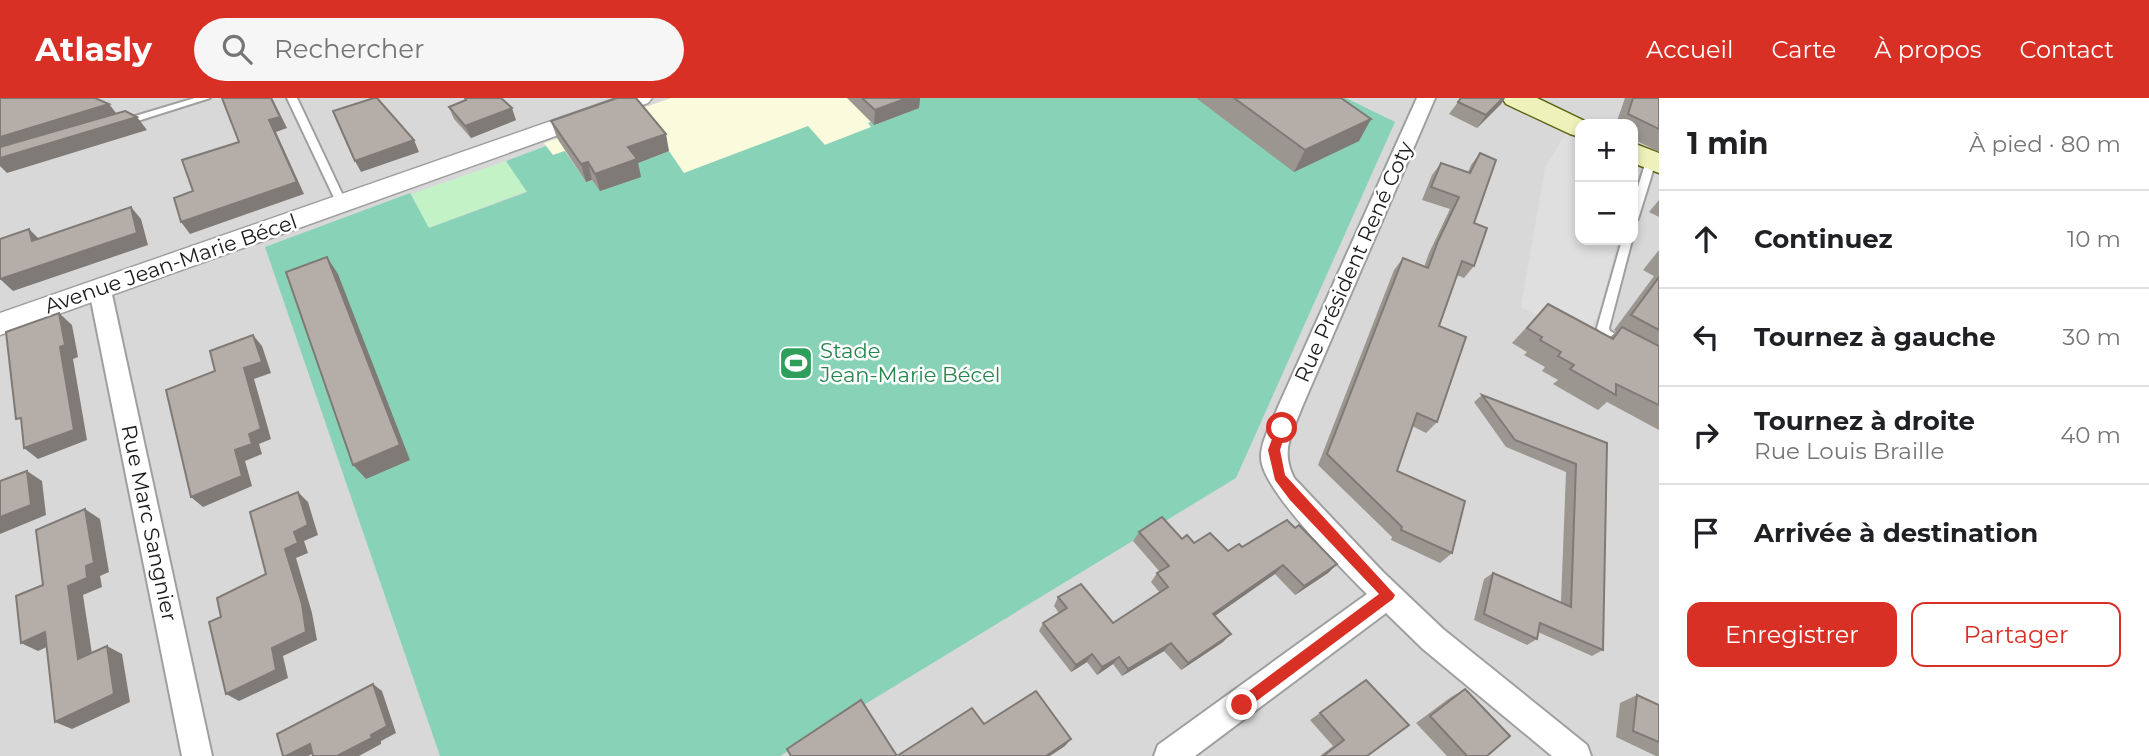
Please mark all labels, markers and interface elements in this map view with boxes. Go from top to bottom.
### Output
search box [194,18,684,81]
text: Atlasly [35,29,152,69]
icon: search [218,30,256,68]
text: Rechercher [274,33,424,65]
text: Accueil [1646,35,1733,64]
text: Carte [1771,35,1836,64]
text: À propos [1874,35,1981,64]
text: Contact [2019,35,2114,64]
map controls [1575,119,1638,245]
button: + [1575,119,1638,182]
text: 1 min [1687,125,1768,162]
text: À pied · 80 m [1969,130,2121,158]
street label: Rue Président René Coty [1289,137,1418,386]
button: − [1575,182,1638,245]
street label: Avenue Jean-Marie Bécel [41,209,300,319]
icon: ahead [1687,220,1725,258]
text: Continuez [1754,223,1893,255]
text: 10 m [2067,225,2121,253]
icon: left [1687,318,1725,356]
text: Tournez à gauche [1754,321,1996,353]
text: 30 m [2062,323,2121,351]
place label: Stade Jean-Marie Bécel [819,338,1001,387]
sports icon: Stade Jean-Marie Bécel [777,344,815,382]
text: Tournez à droite [1754,405,1975,437]
route start [1266,412,1297,443]
icon: right [1687,416,1725,454]
text: 40 m [2060,421,2121,449]
street label: Rue Marc Sangnier [116,422,183,623]
text: Rue Louis Braille [1754,437,1944,465]
icon: arrive [1687,514,1725,552]
text: Arrivée à destination [1754,517,2038,549]
button: Enregistrer [1687,602,1897,667]
button: Partager [1911,602,2121,667]
route end [1226,689,1257,720]

